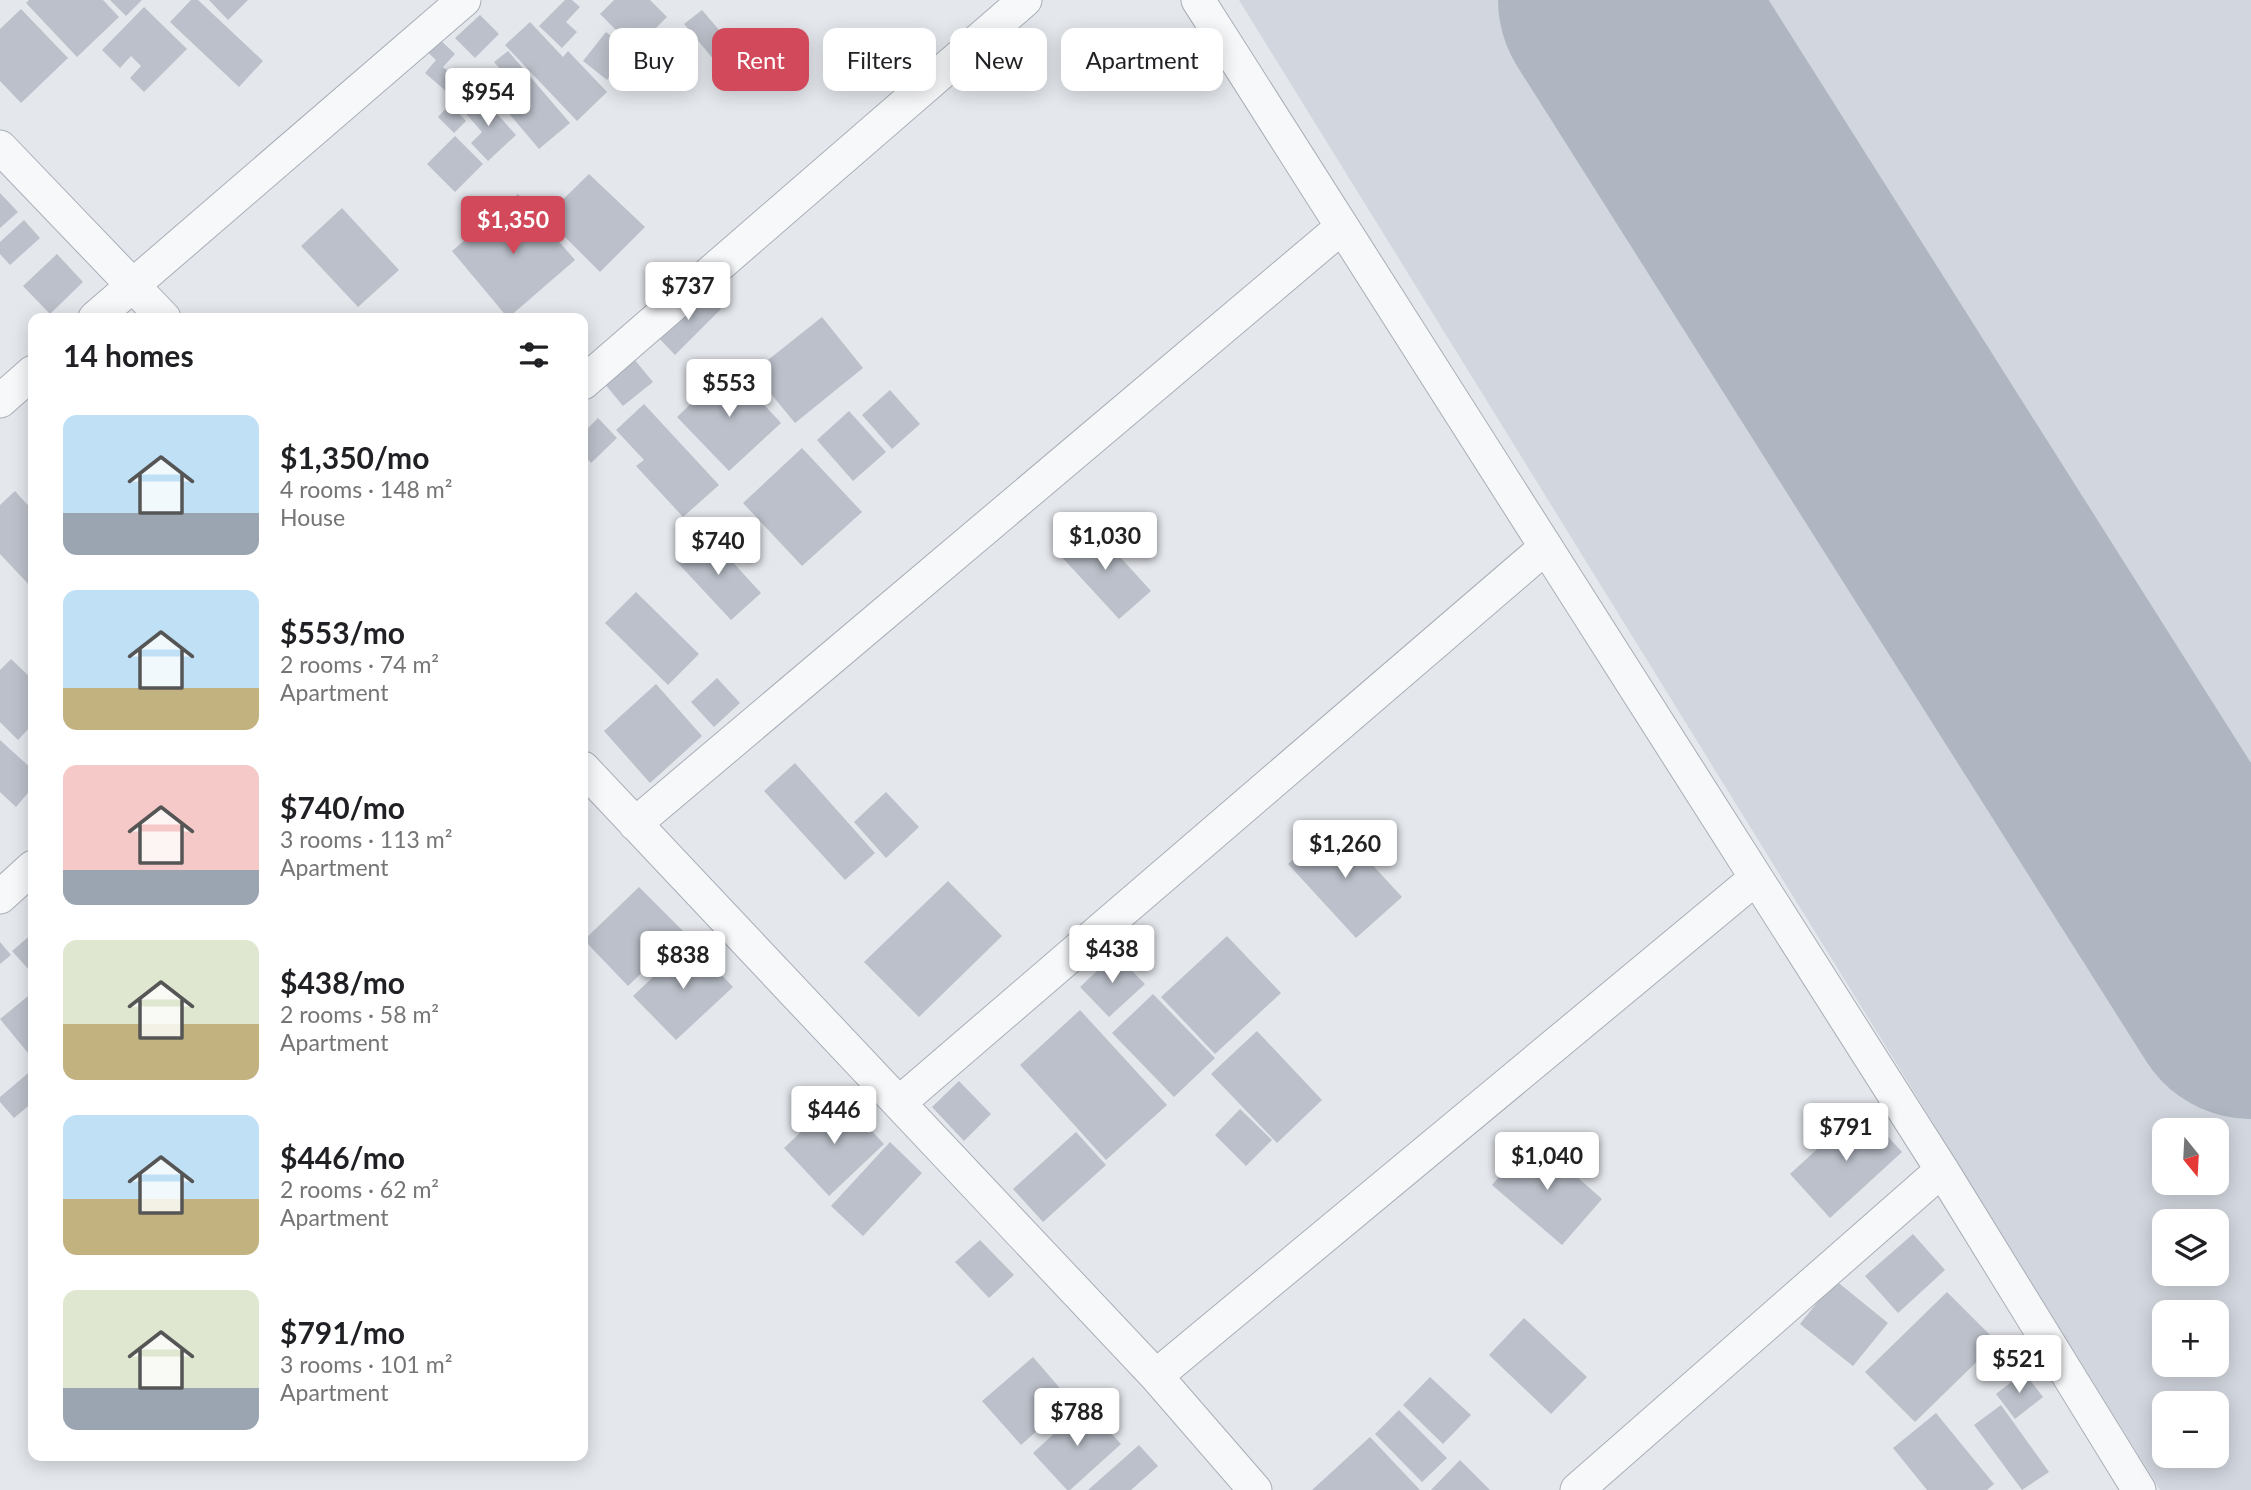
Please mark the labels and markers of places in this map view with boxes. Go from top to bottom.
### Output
pin: $954 [447,68,529,128]
pin: $1,350 [456,196,570,256]
pin: $737 [647,262,729,322]
pin: $553 [688,360,770,419]
pin: $1,030 [1048,512,1162,572]
pin: $740 [677,518,759,577]
pin: $1,260 [1288,820,1402,880]
pin: $438 [1071,926,1153,985]
pin: $838 [642,932,724,991]
pin: $446 [793,1086,875,1146]
pin: $791 [1805,1104,1887,1163]
pin: $1,040 [1490,1132,1604,1192]
pin: $521 [1978,1336,2060,1395]
pin: $788 [1036,1388,1118,1448]

